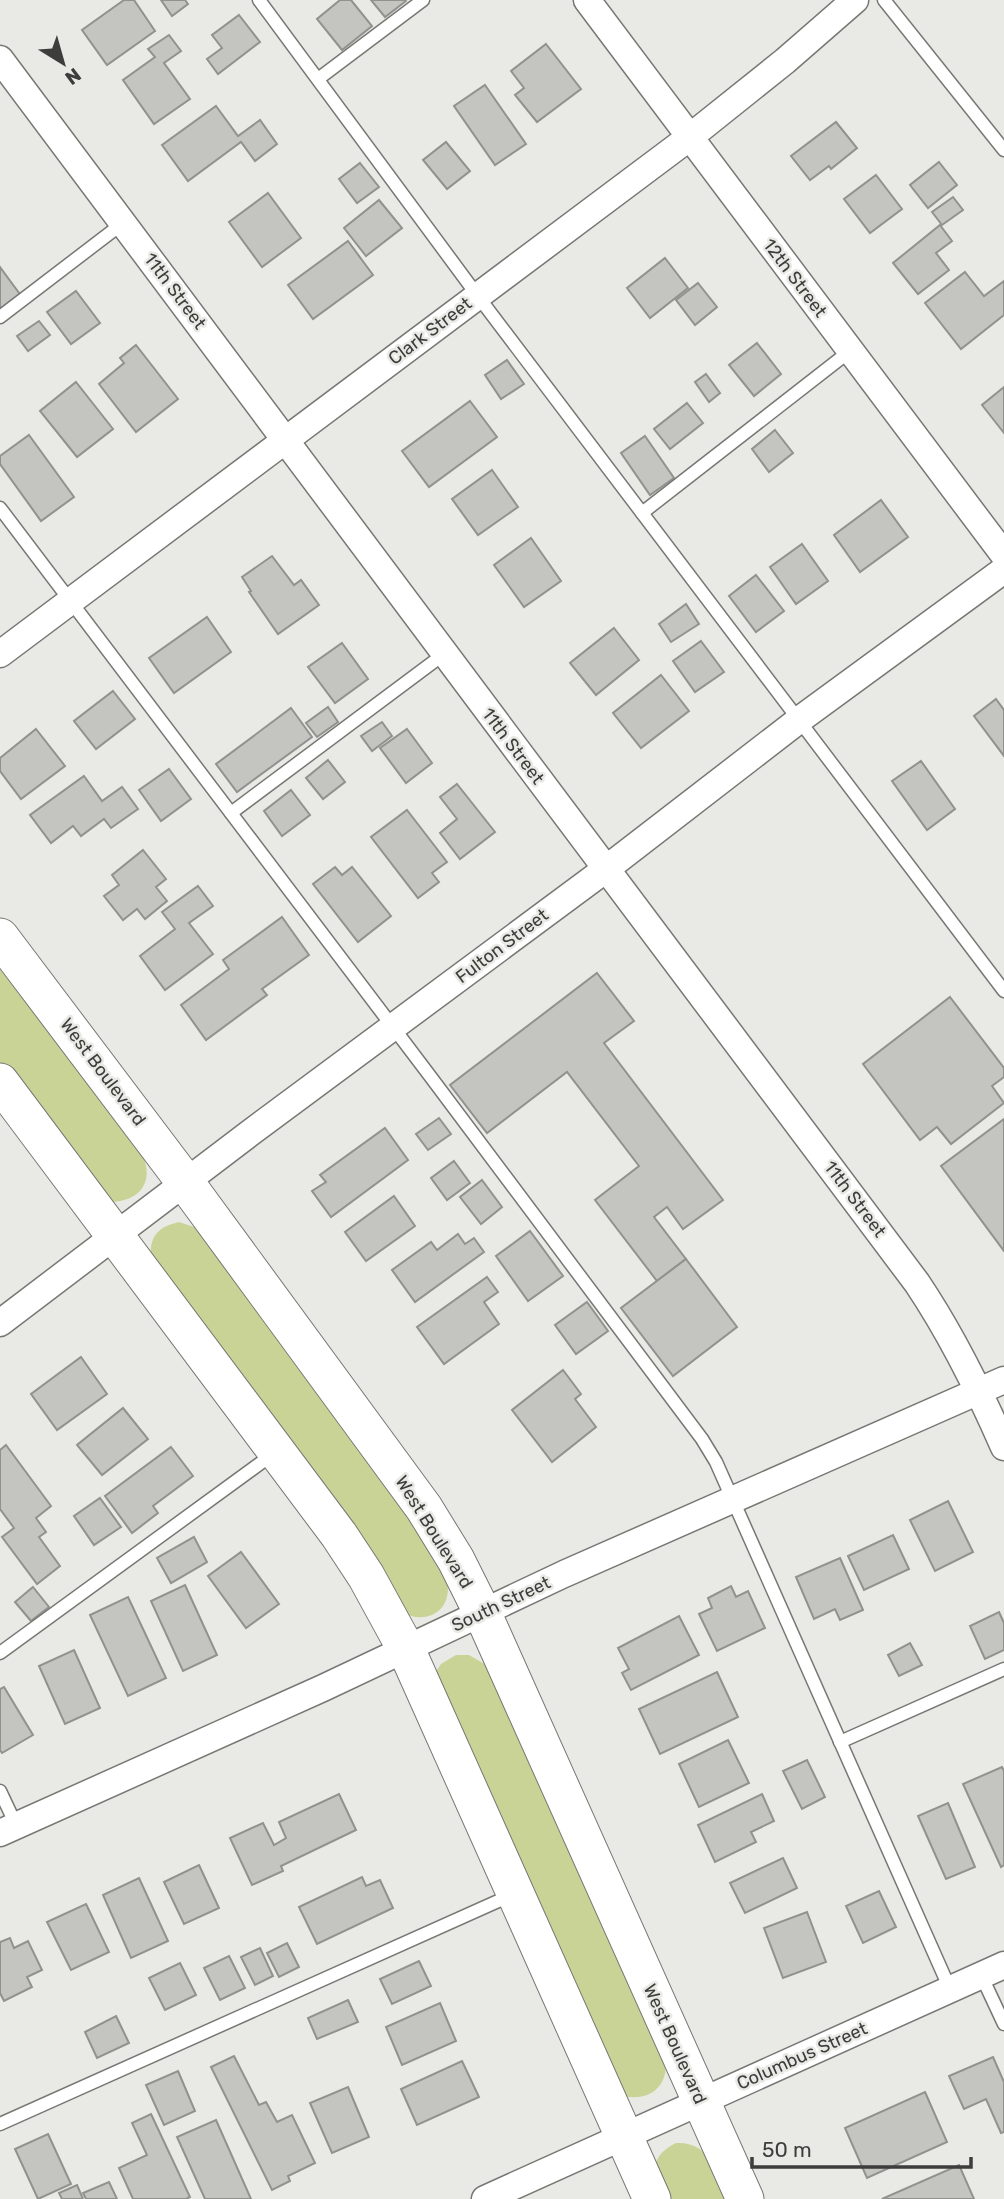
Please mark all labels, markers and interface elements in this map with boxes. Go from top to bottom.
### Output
north arrow [28,28,98,98]
text: N [61,63,85,89]
street label: 12th Street [758,234,832,322]
street label: 11th Street [139,248,211,334]
street label: Clark Street [384,293,476,369]
street label: 11th Street [477,703,549,789]
street label: Fulton Street [451,904,553,988]
street label: West Boulevard [55,1014,151,1130]
street label: 11th Street [819,1156,891,1242]
street label: West Boulevard [390,1471,478,1593]
street label: South Street [448,1571,554,1637]
street label: West Boulevard [639,1981,711,2107]
street label: Columbus Street [733,2017,871,2095]
scale bar [752,2126,971,2170]
text: 50 m [762,2137,812,2162]

